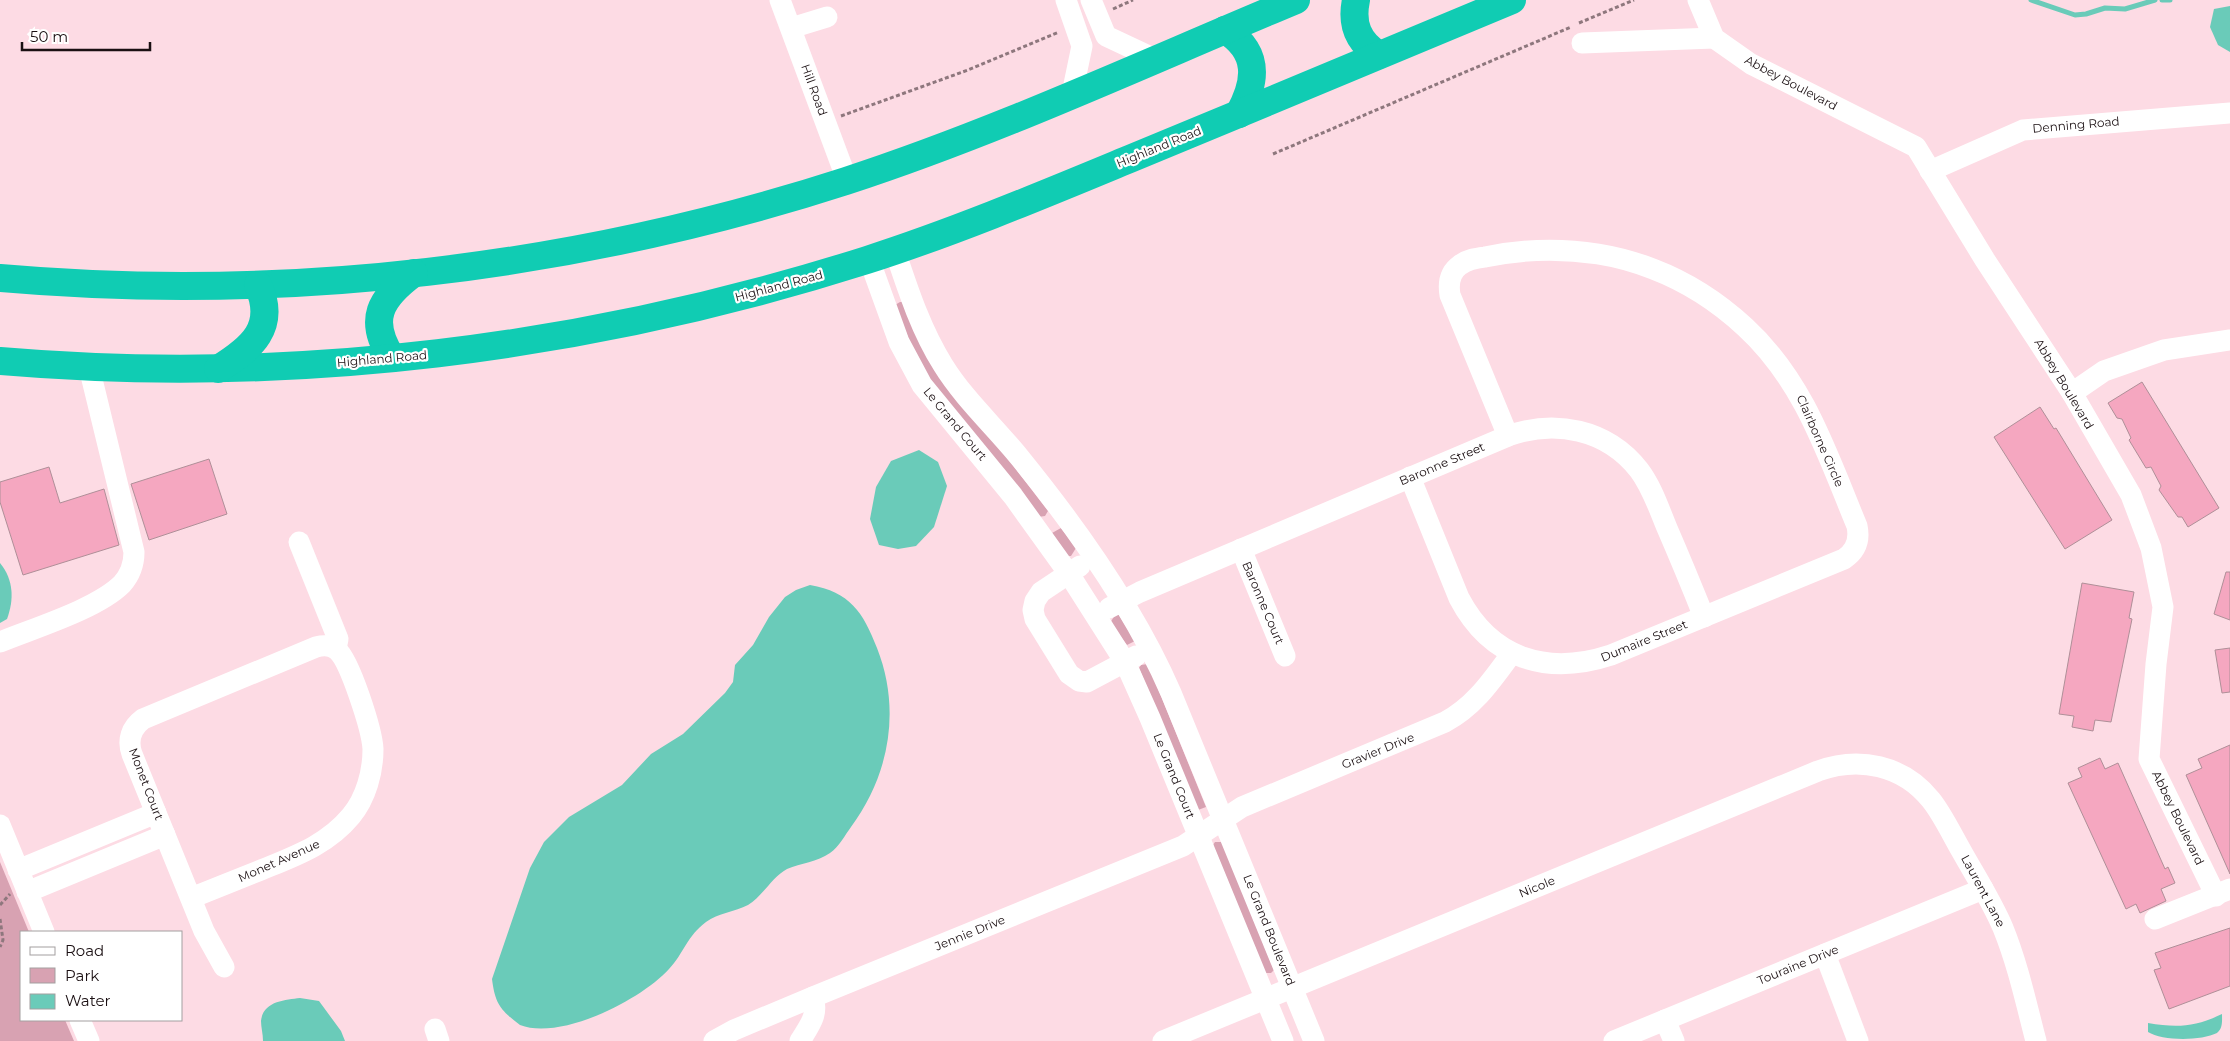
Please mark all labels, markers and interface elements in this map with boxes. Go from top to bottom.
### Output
scale bar [22,20,150,52]
text: 50 m [30,27,68,46]
street label: Abbey Boulevard [1742,52,1840,113]
street label: Hill Road [798,62,831,118]
street label: Denning Road [2032,113,2120,136]
street label: Highland Road [1114,123,1204,170]
street label: Highland Road [733,267,824,304]
street label: Abbey Boulevard [2032,336,2097,432]
street label: Highland Road [336,347,428,370]
street label: Le Grand Court [920,384,990,463]
street label: Clairborne Circle [1793,392,1847,489]
street label: Baronne Street [1397,439,1487,488]
street label: Baronne Court [1239,559,1288,647]
street label: Dumaire Street [1598,616,1690,665]
street label: Gravier Drive [1339,729,1416,772]
street label: Le Grand Court [1150,731,1199,821]
street label: Monet Court [126,746,167,822]
street label: Abbey Boulevard [2149,768,2208,867]
street label: Monet Avenue [236,836,322,885]
street label: Laurent Lane [1958,852,2009,930]
street label: Le Grand Boulevard [1240,872,1299,988]
street label: Nicole [1517,873,1557,901]
street label: Jennie Drive [932,912,1007,954]
legend [20,931,182,1021]
text: Road [65,941,104,960]
street label: Touraine Drive [1755,941,1841,988]
text: Park [65,966,99,985]
text: Water [65,991,111,1010]

